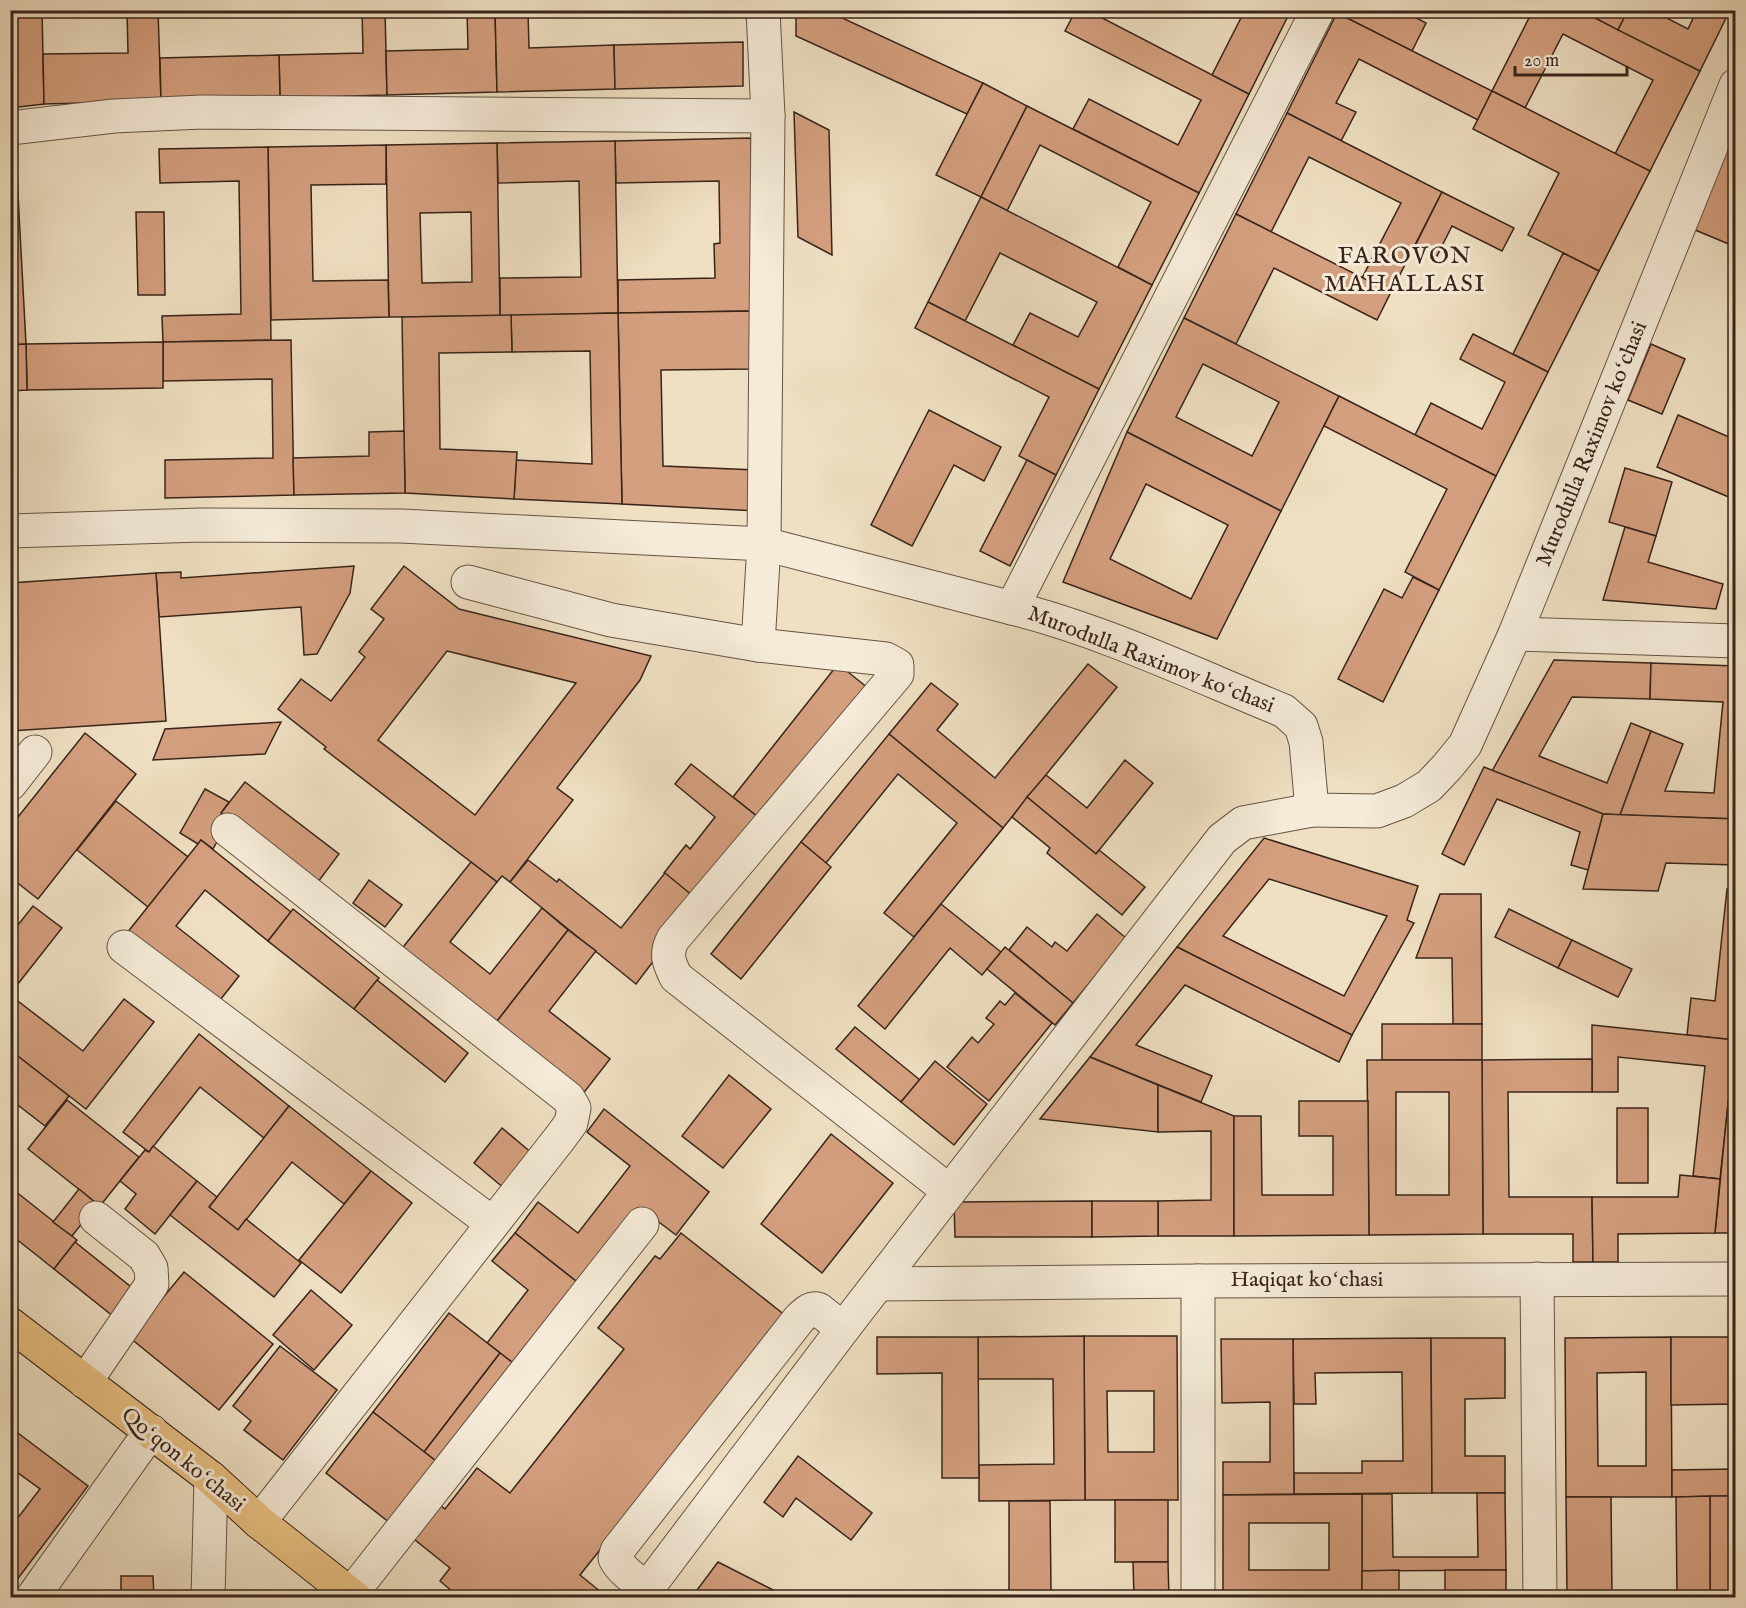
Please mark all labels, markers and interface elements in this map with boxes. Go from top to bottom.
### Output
scale bar [1515,39,1628,77]
text: 20 m [1524,50,1559,73]
district label: FAROVON MAHALLASI [1324,241,1486,300]
street label: Murodulla Raximov koʻchasi [1530,317,1654,571]
street label: Murodulla Raximov koʻchasi [1024,600,1279,720]
street label: Haqiqat koʻchasi [1230,1266,1384,1294]
street label: Qoʻqon koʻchasi [115,1401,251,1519]

